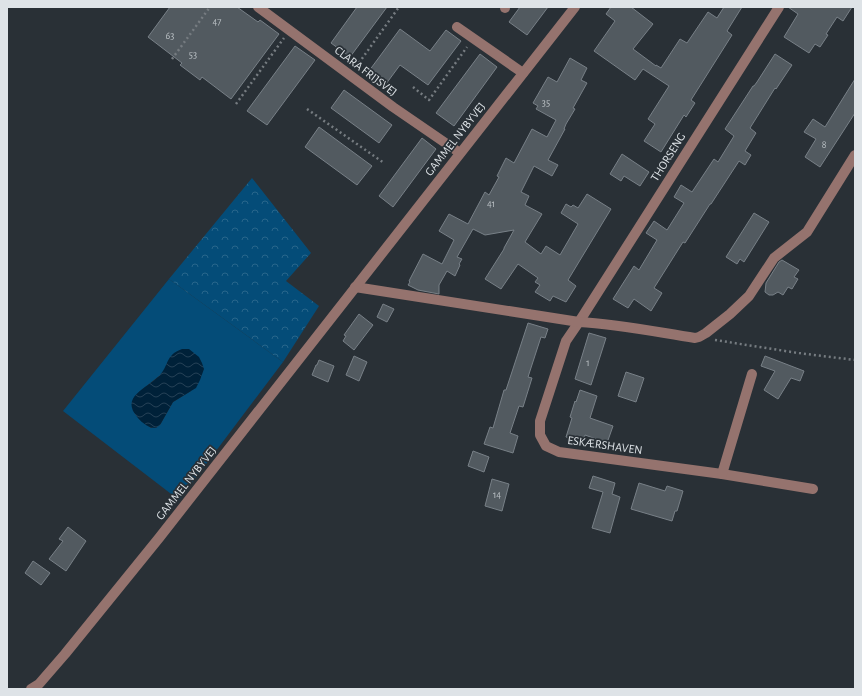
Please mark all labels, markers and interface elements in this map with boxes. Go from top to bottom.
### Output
house number: 47 [213,17,221,27]
house number: 63 [166,31,174,41]
street label: CLARA FRIJSVEJ [333,44,399,98]
house number: 53 [189,50,197,60]
house number: 35 [542,98,550,108]
street label: GAMMEL NYBYVEJ [423,100,487,178]
street label: THORSENG [648,131,688,183]
house number: 8 [822,140,827,150]
house number: 41 [487,199,495,209]
house number: 1 [586,358,590,368]
street label: ESKÆRSHAVEN [567,434,643,456]
street label: GAMMEL NYBYVEJ [154,444,218,522]
house number: 14 [493,490,501,500]

